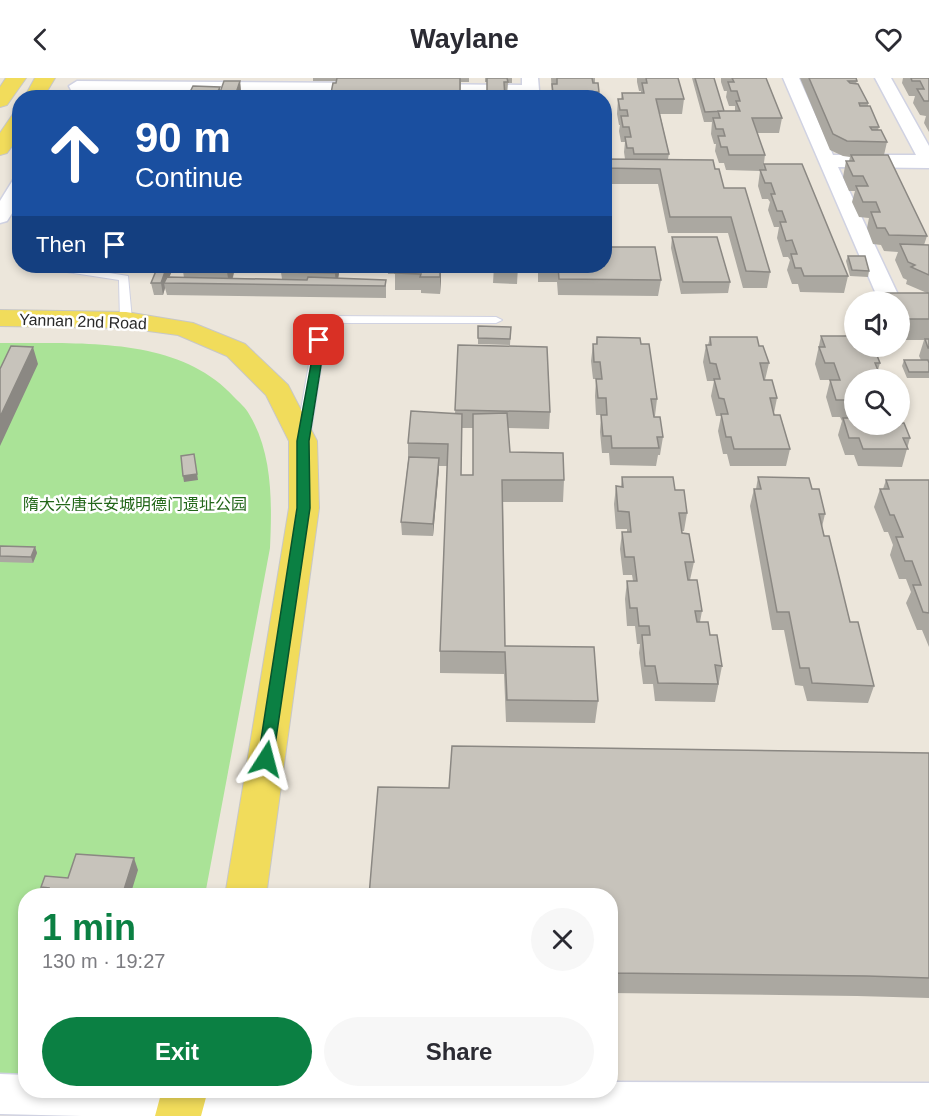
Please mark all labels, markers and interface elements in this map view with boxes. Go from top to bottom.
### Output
icon: back [24,23,57,56]
icon: heart [872,23,905,56]
text: Waylane [410,24,519,54]
icon: ahead [36,114,114,192]
text: 90 m [135,114,231,161]
text: Continue [135,163,243,193]
icon: arrive [98,228,131,261]
text: Then [36,232,86,257]
map controls [844,291,910,435]
button: sound [844,291,910,357]
street label: Yannan 2nd Road [19,311,147,332]
pin [293,314,344,365]
icon: arrive [302,323,335,356]
button: search [844,369,910,435]
park label: 隋大兴唐长安城明德门遗址公园 [23,496,247,513]
position arrow [234,727,298,791]
text: 1 min [42,907,136,948]
button: close [531,908,594,971]
text: 130 m · 19:27 [42,950,165,972]
button: Exit [42,1017,312,1086]
button: Share [324,1017,594,1086]

